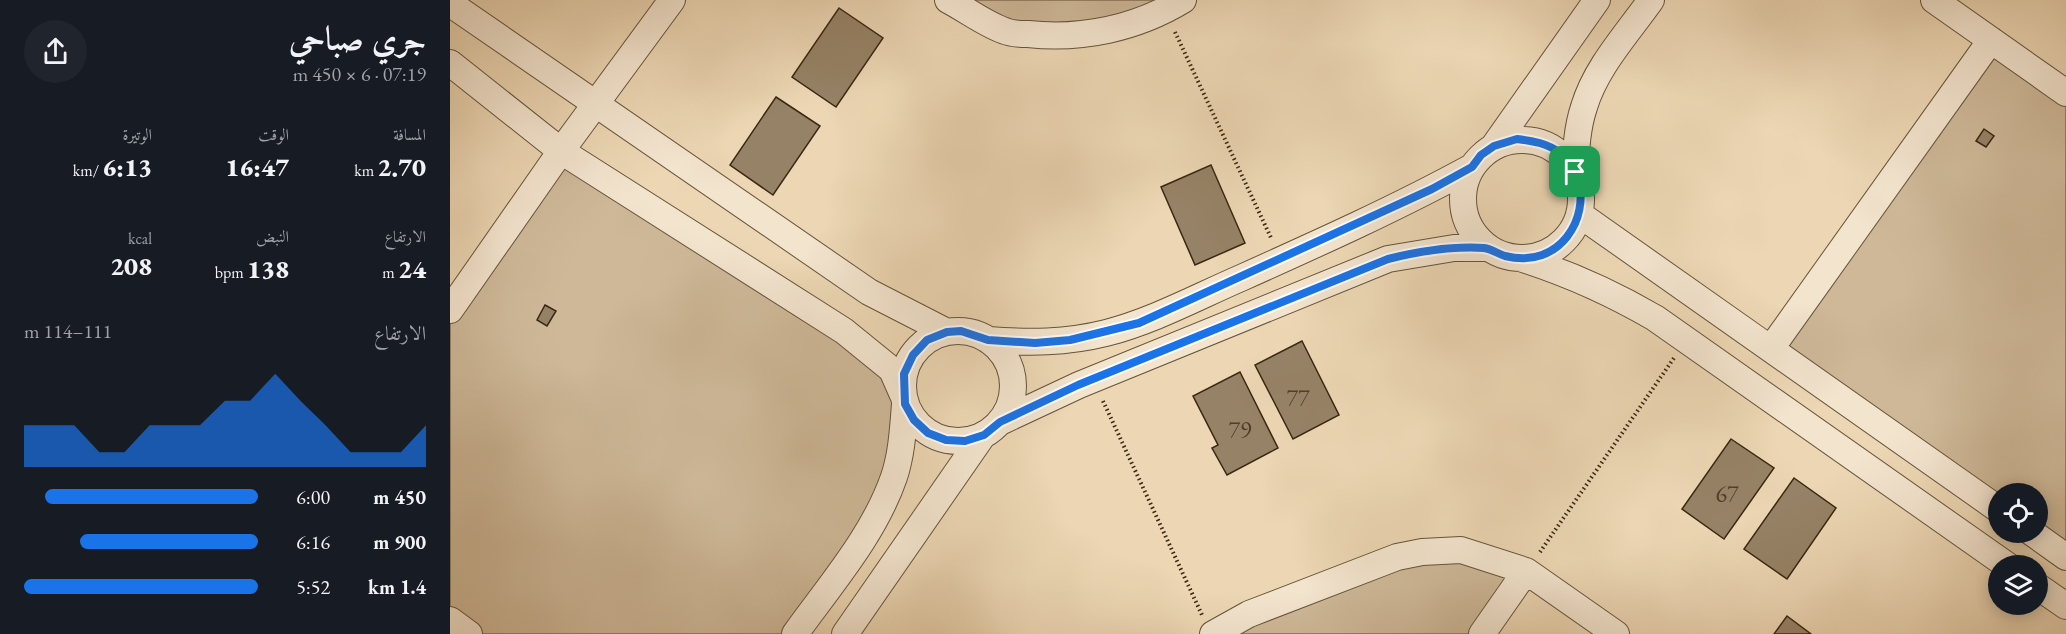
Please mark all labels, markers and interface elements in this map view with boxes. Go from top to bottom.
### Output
text: جري صباحي [289,17,426,60]
button: share [24,20,87,83]
text: 07:19 · 6 × 450 m [293,61,426,87]
text: الوتيرة [122,124,152,145]
text: الوقت [258,124,289,145]
text: المسافة [393,124,426,145]
pin [1549,146,1600,197]
text: 6:13 [102,150,152,184]
text: 16:47 [225,150,289,184]
text: 2.70 [377,150,426,184]
icon: arrive [1558,155,1591,188]
text: /km [73,160,102,181]
text: km [354,160,377,181]
text: النبض [256,226,289,247]
text: الارتفاع [384,226,426,247]
text: kcal [128,228,152,249]
text: 208 [110,249,152,283]
text: 138 [247,252,289,286]
text: 24 [398,252,426,286]
text: bpm [215,262,247,283]
text: m [382,262,398,283]
text: 111–114 m [24,318,112,344]
text: الارتفاع [374,320,426,346]
house number: 77 [1286,382,1310,413]
house number: 79 [1228,414,1252,445]
house number: 67 [1715,478,1739,509]
map controls [1988,483,2048,615]
button: locate [1988,483,2048,543]
text: 6:00 [296,484,330,510]
text: 450 m [373,484,426,510]
text: 6:16 [296,529,330,555]
text: 900 m [373,529,426,555]
button: layers [1988,555,2048,615]
text: 5:52 [296,574,330,600]
text: 1.4 km [368,574,426,600]

